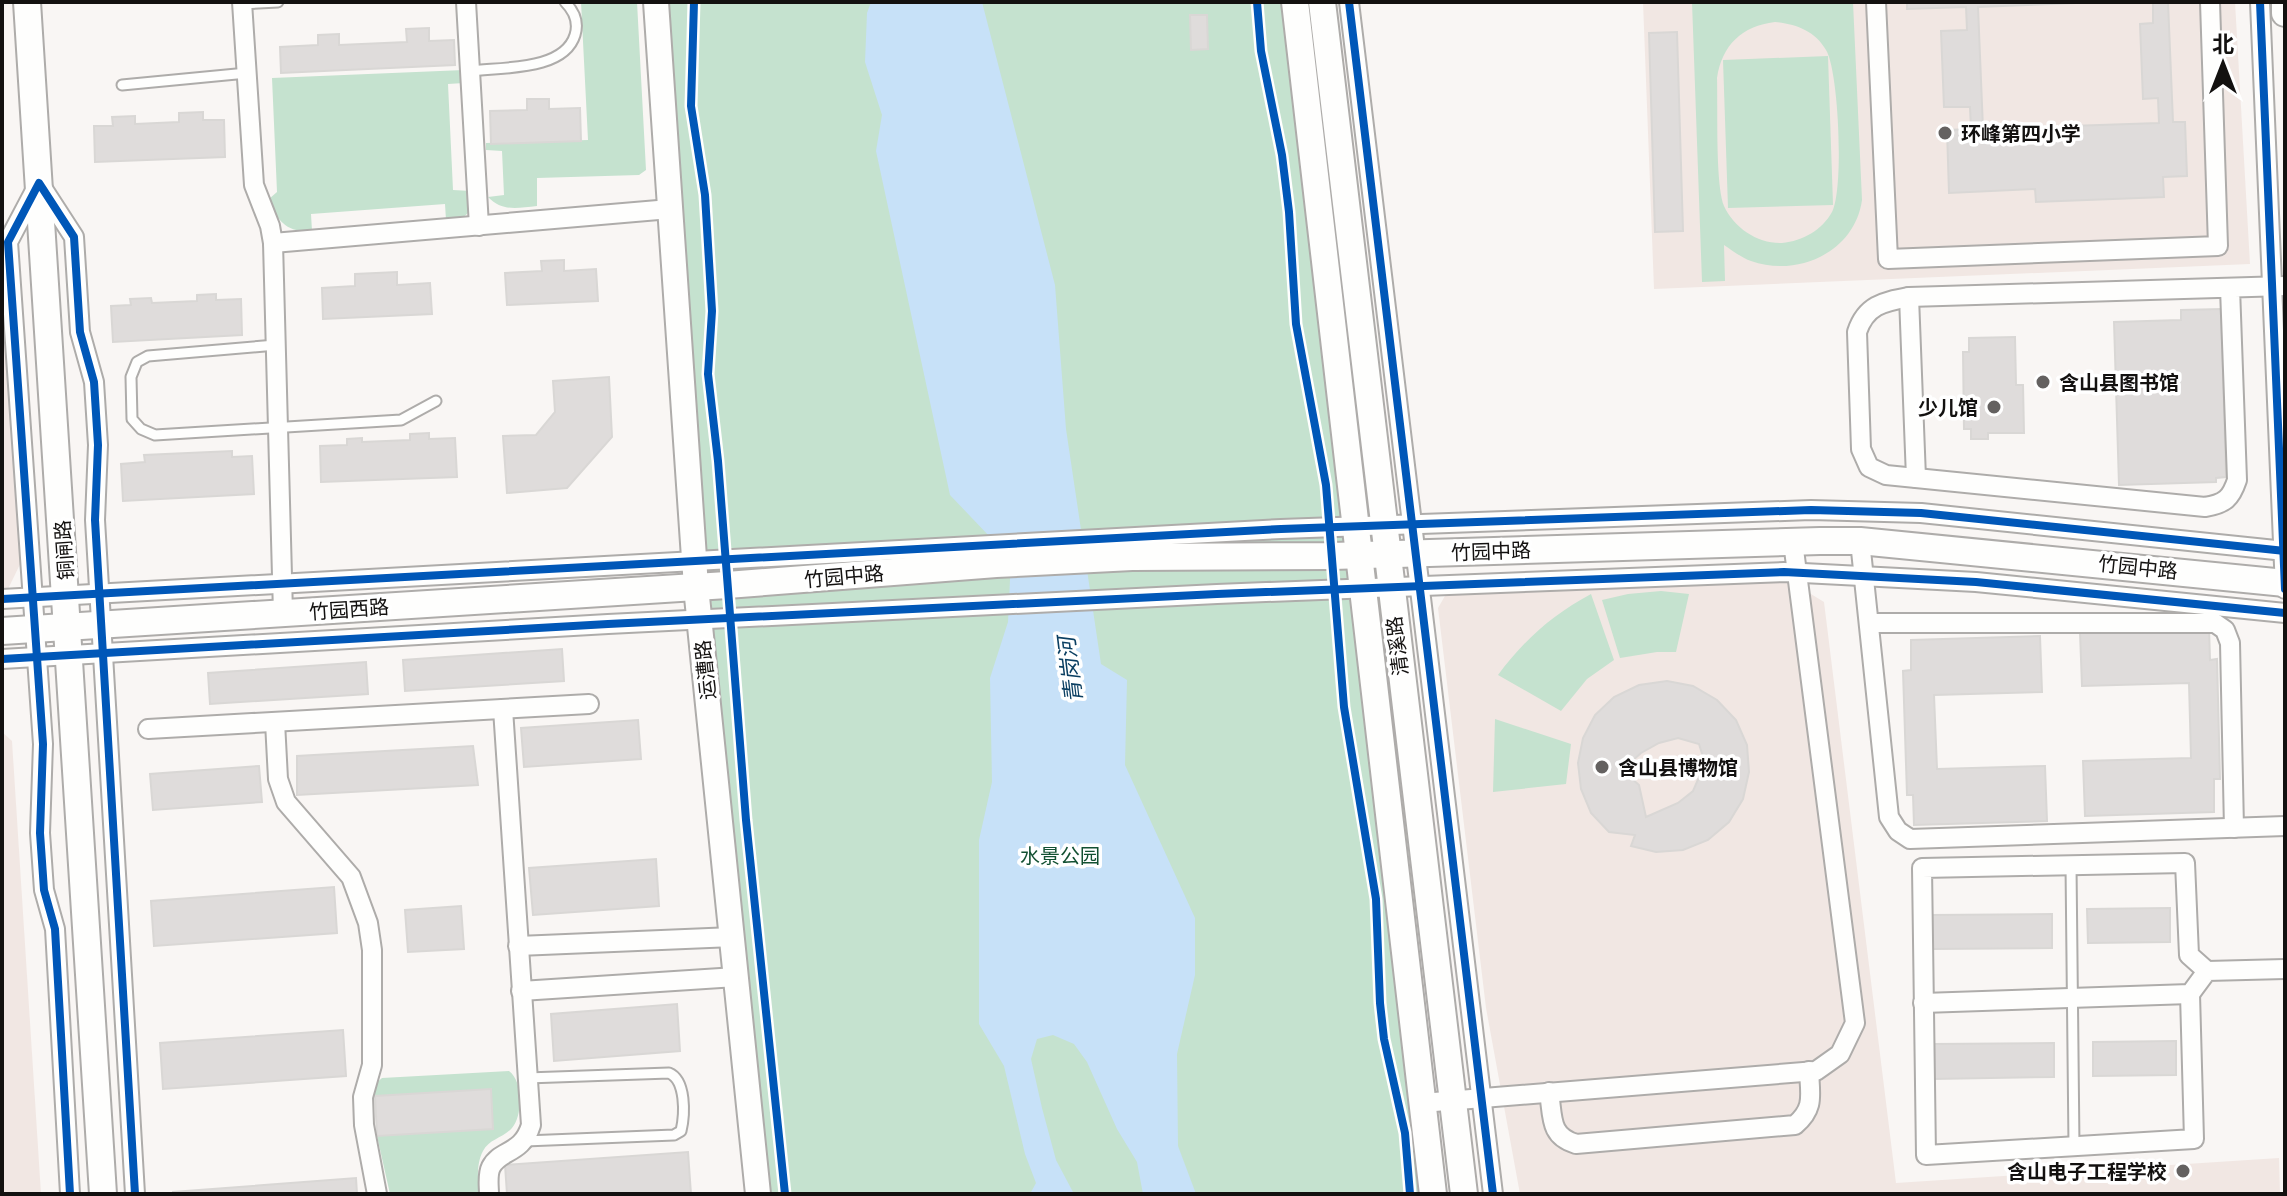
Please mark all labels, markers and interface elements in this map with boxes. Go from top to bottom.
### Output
north arrow [2183,24,2263,104]
text: 北 [2212,28,2234,58]
place label: 环峰第四小学 [1961,120,2081,147]
marker: 环峰第四小学 [1936,124,1954,142]
place label: 含山县图书馆 [2059,369,2179,396]
marker: 含山县图书馆 [2034,373,2052,391]
place label: 少儿馆 [1918,394,1978,421]
marker: 少儿馆 [1985,398,2003,416]
street label: 铜闸路 [48,519,80,581]
street label: 竹园中路 [1451,536,1531,566]
street label: 竹园中路 [2097,549,2179,585]
street label: 竹园中路 [803,559,885,593]
street label: 竹园西路 [308,593,390,625]
street label: 清溪路 [1380,615,1414,677]
water label: 青岗河 [1050,631,1088,705]
street label: 运漕路 [688,639,722,701]
place label: 含山县博物馆 [1618,754,1738,781]
marker: 含山县博物馆 [1593,758,1611,776]
park label: 水景公园 [1020,842,1100,869]
place label: 含山电子工程学校 [2007,1158,2167,1185]
marker: 含山电子工程学校 [2174,1162,2192,1180]

